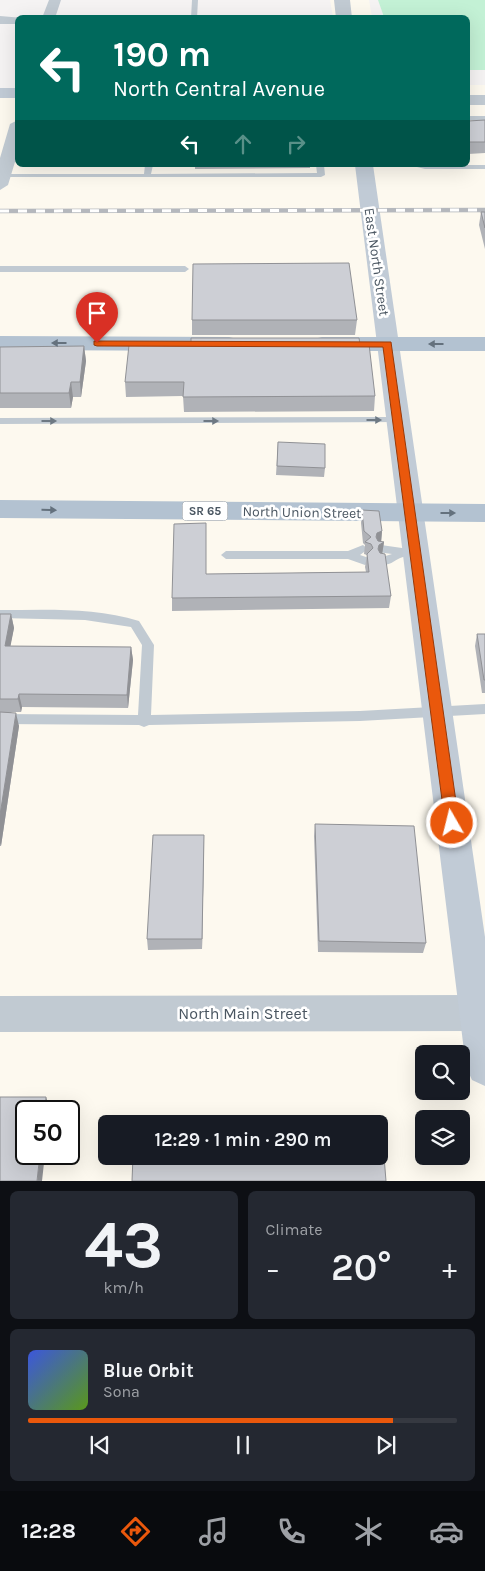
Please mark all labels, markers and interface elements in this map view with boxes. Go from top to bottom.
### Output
text: 190 m [113,34,211,75]
icon: left [30,35,95,100]
text: North Central Avenue [113,76,325,102]
icon: left [176,130,204,158]
icon: ahead [229,130,257,158]
icon: right [282,130,310,158]
street label: East North Street [360,207,393,317]
pin [76,292,118,343]
icon: arrive [83,299,111,327]
one-way arrow [51,339,67,347]
one-way arrow [428,340,444,348]
one-way arrow [366,416,382,424]
one-way arrow [41,417,57,425]
one-way arrow [203,417,219,425]
road number: SR 65 [182,502,228,520]
street label: North Union Street [242,503,362,522]
one-way arrow [41,506,57,514]
one-way arrow [440,509,456,517]
position arrow [425,796,477,848]
street label: North Main Street [178,1004,308,1023]
map controls [415,1045,470,1165]
button: search [415,1045,470,1100]
speed limit sign: 50 [15,1100,80,1165]
button: layers [415,1110,470,1165]
text: 12:29 · 1 min · 290 m [155,1129,331,1151]
text: 43 [84,1207,163,1283]
text: Climate [266,1220,323,1239]
text: 20° [331,1245,392,1290]
text: − [266,1252,280,1285]
text: + [442,1252,457,1285]
text: km/h [103,1278,144,1297]
text: Blue Orbit [103,1360,194,1382]
text: Sona [103,1382,140,1401]
icon: previous [86,1431,114,1459]
icon: pause [229,1431,257,1459]
icon: next [372,1431,400,1459]
icon: directions [118,1514,153,1549]
icon: music [196,1514,231,1549]
icon: phone [274,1514,309,1549]
icon: climate [351,1514,386,1549]
icon: car [429,1514,464,1549]
text: 12:28 [21,1518,76,1544]

